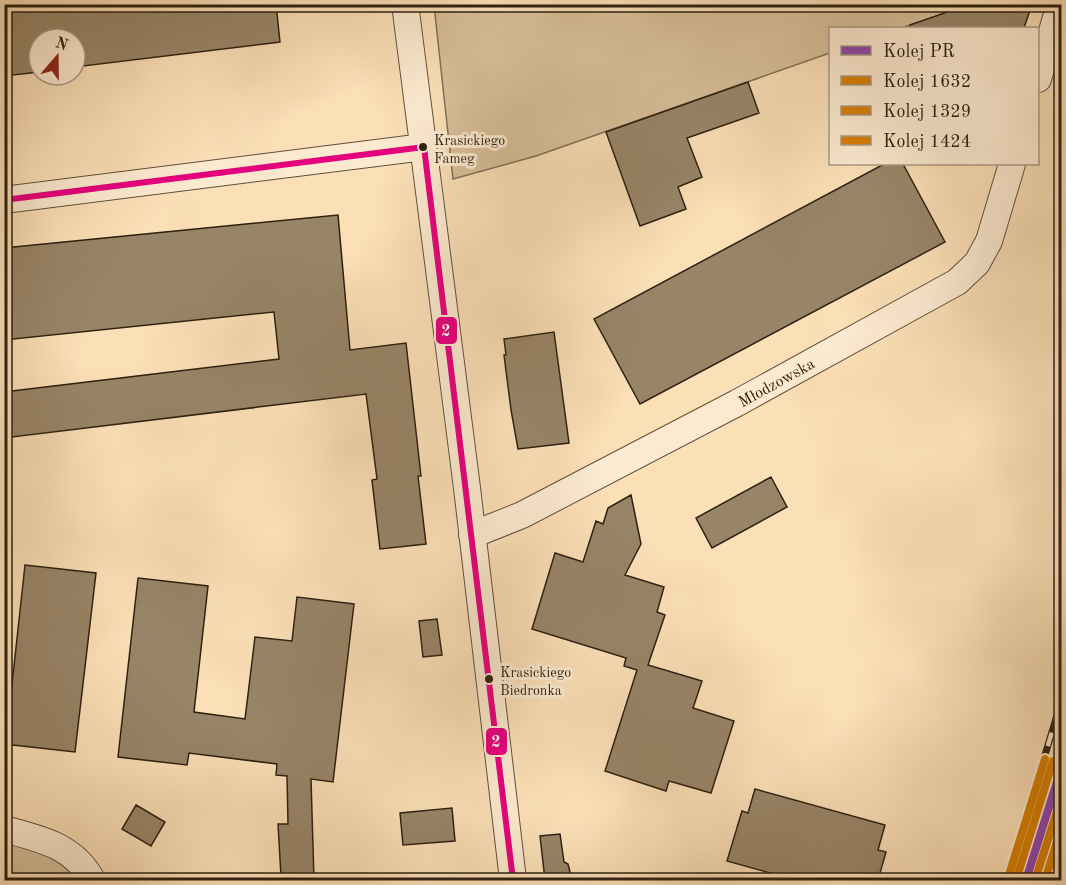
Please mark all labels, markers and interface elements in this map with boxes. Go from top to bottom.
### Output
north arrow [27,27,87,87]
legend [829,27,1039,165]
text: N [53,35,71,55]
text: Kolej PR [883,43,955,61]
text: Kolej 1632 [883,73,971,91]
text: Kolej 1329 [883,103,971,121]
text: Kolej 1424 [883,133,971,151]
place label: Krasickiego Fameg [434,134,505,166]
marker: Krasickiego Fameg [417,141,429,153]
line badge: 2 [435,316,458,345]
text: 2 [441,324,451,340]
street label: Młodzowska [736,356,818,411]
place label: Krasickiego Biedronka [500,666,571,698]
marker: Krasickiego Biedronka [483,673,495,685]
line badge: 2 [485,727,508,756]
text: 2 [491,735,501,751]

